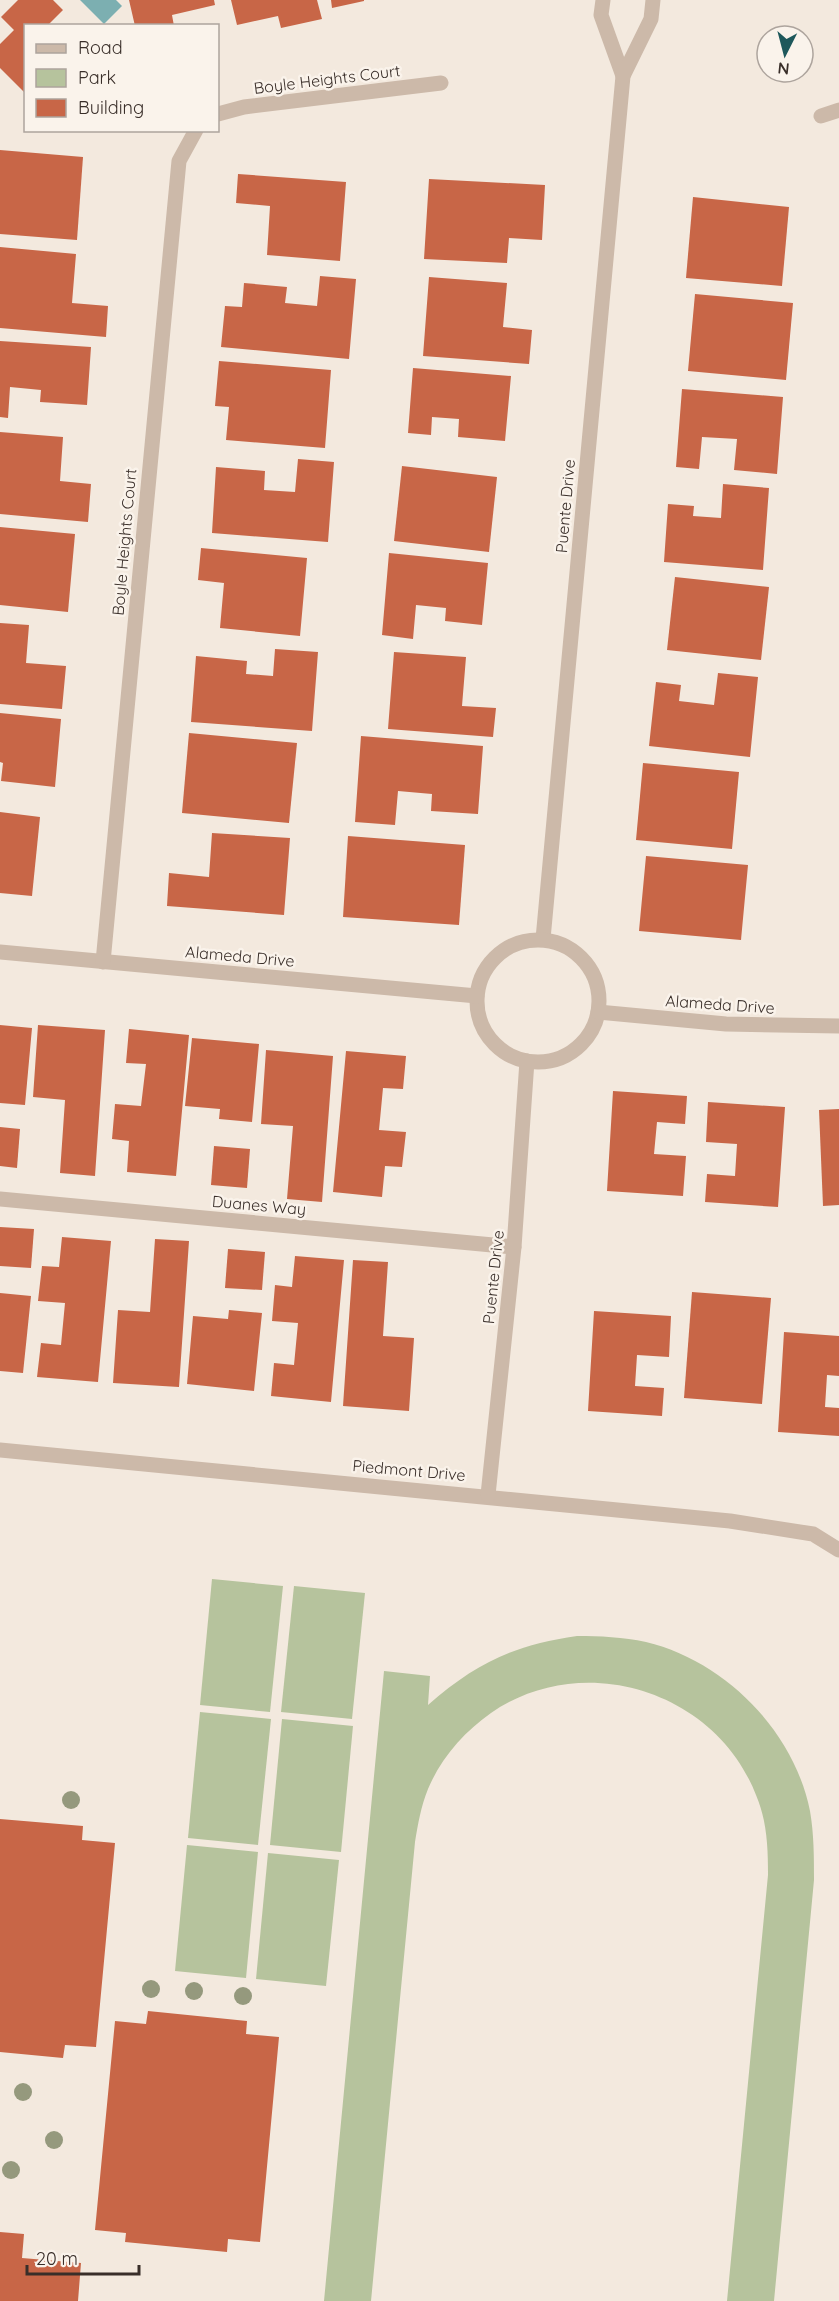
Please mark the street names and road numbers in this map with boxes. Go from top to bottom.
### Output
street label: Boyle Heights Court [253,60,401,98]
street label: Puente Drive [551,458,579,554]
street label: Boyle Heights Court [108,468,140,616]
street label: Alameda Drive [185,941,295,971]
street label: Alameda Drive [665,990,775,1018]
street label: Duanes Way [211,1191,307,1219]
street label: Puente Drive [478,1229,508,1325]
street label: Piedmont Drive [352,1455,466,1485]

